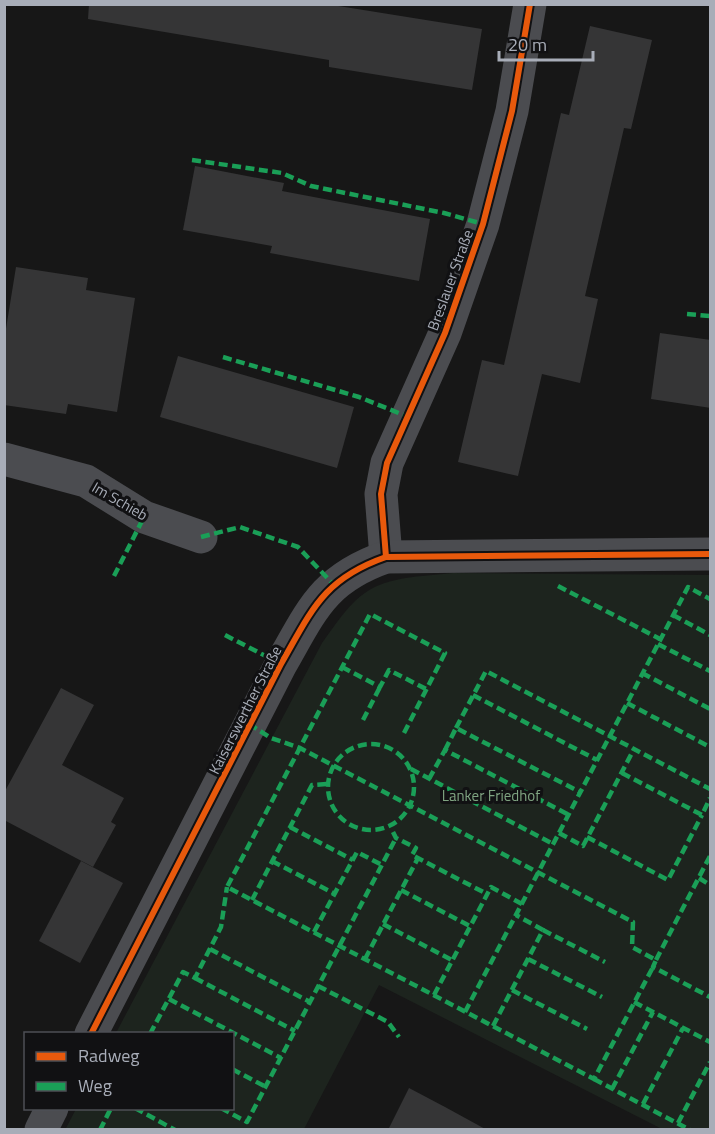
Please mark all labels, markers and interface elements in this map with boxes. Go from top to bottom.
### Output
scale bar [499,24,594,62]
text: 20 m [508,31,547,58]
street label: Breslauer Straße [421,226,479,334]
street label: Im Schieb [88,476,152,526]
street label: Kaiserswerther Straße [203,642,287,778]
park label: Lanker Friedhof [442,784,540,807]
legend [24,1032,234,1110]
text: Radweg [78,1042,140,1069]
text: Weg [78,1072,112,1099]

